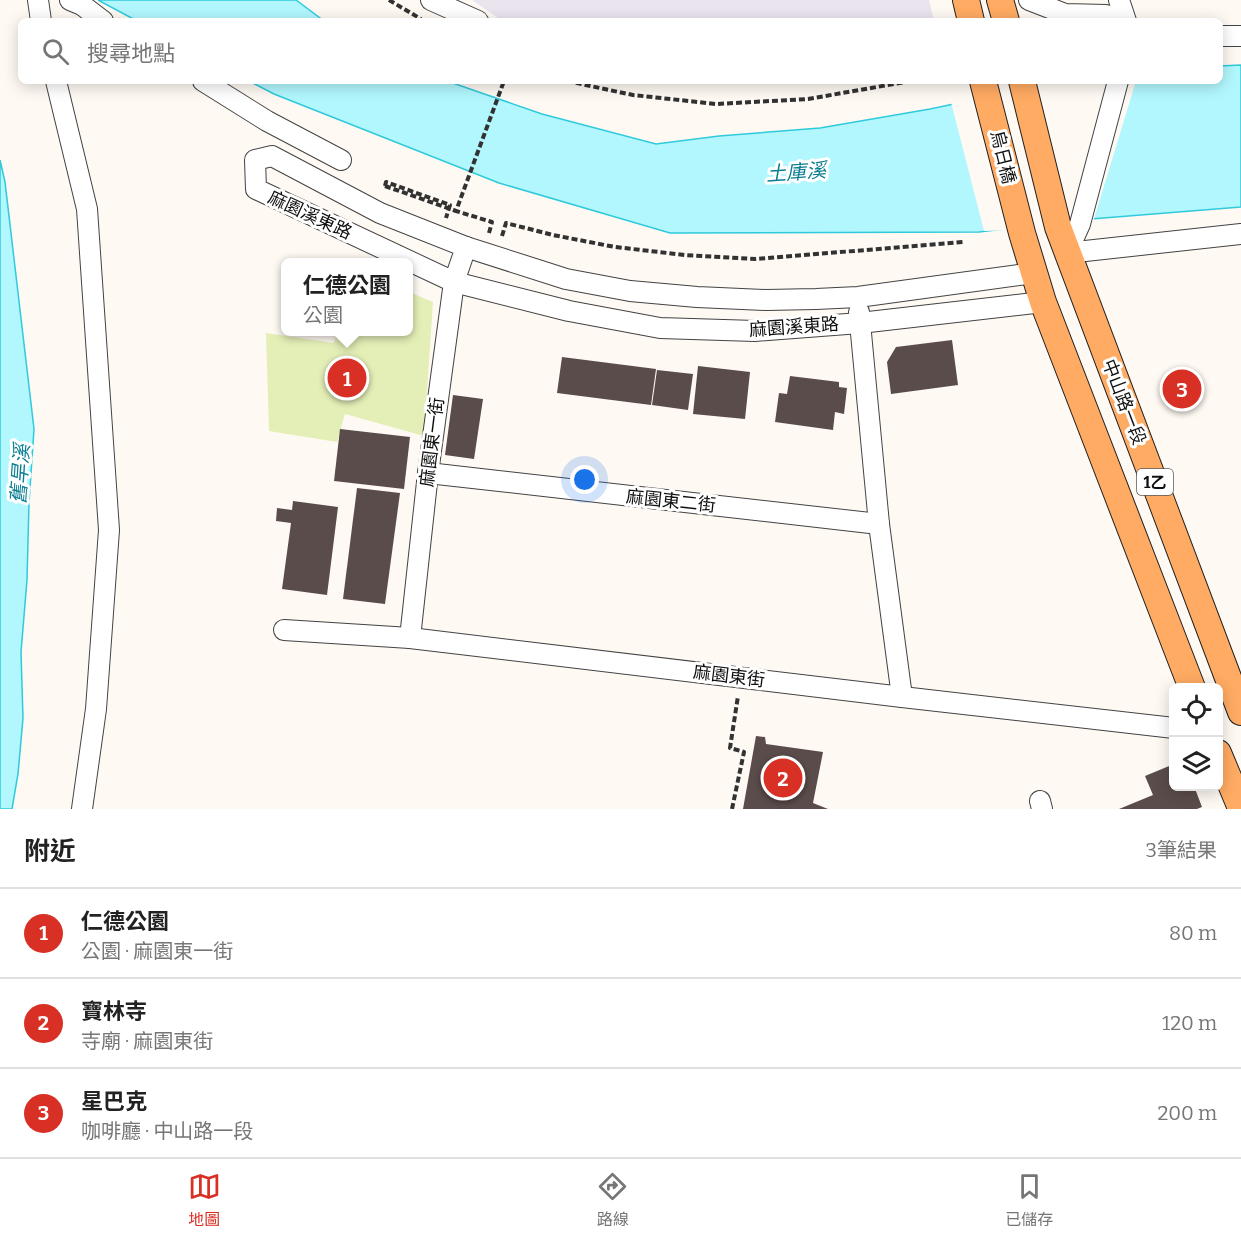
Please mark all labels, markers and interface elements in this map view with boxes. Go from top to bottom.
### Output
search box [18,18,1223,84]
icon: search [39,35,72,68]
text: 搜尋地點 [87,40,175,67]
street label: 烏日橋 [986,128,1020,186]
water label: 土庫溪 [765,158,830,186]
street label: 麻園溪東路 [265,186,355,244]
popup [281,258,413,336]
text: 仁德公園 [303,272,391,299]
text: 公園 [303,303,343,327]
street label: 麻園溪東路 [748,313,840,341]
pin: 1 [328,356,366,400]
street label: 中山路一段 [1098,356,1150,448]
pin: 3 [1162,366,1202,412]
street label: 麻園東一街 [416,396,448,488]
water label: 舊旱溪 [6,440,34,505]
your location [570,465,599,494]
road number: 1乙 [1137,469,1173,495]
street label: 麻園東二街 [625,485,717,517]
street label: 麻園東街 [692,661,766,691]
map controls [1169,683,1223,791]
button: locate [1169,683,1223,737]
button: layers [1169,737,1223,791]
pin: 2 [764,756,802,800]
text: 附近 [24,836,76,867]
text: 3筆結果 [1146,838,1217,862]
text: 仁德公園 [81,908,169,935]
text: 1 [39,921,48,945]
text: 80 m [1169,921,1217,945]
text: 公園 · 麻園東一街 [81,939,233,963]
text: 寶林寺 [81,998,147,1025]
text: 2 [38,1011,49,1035]
text: 120 m [1162,1011,1217,1035]
text: 寺廟 · 麻園東街 [81,1029,213,1053]
text: 星巴克 [81,1088,147,1115]
text: 3 [38,1101,49,1125]
text: 200 m [1157,1101,1217,1125]
text: 咖啡廳 · 中山路一段 [81,1119,253,1143]
tab: 地圖 [188,1170,221,1230]
tab: 路線 [596,1170,629,1230]
tab: 已儲存 [1005,1170,1053,1230]

